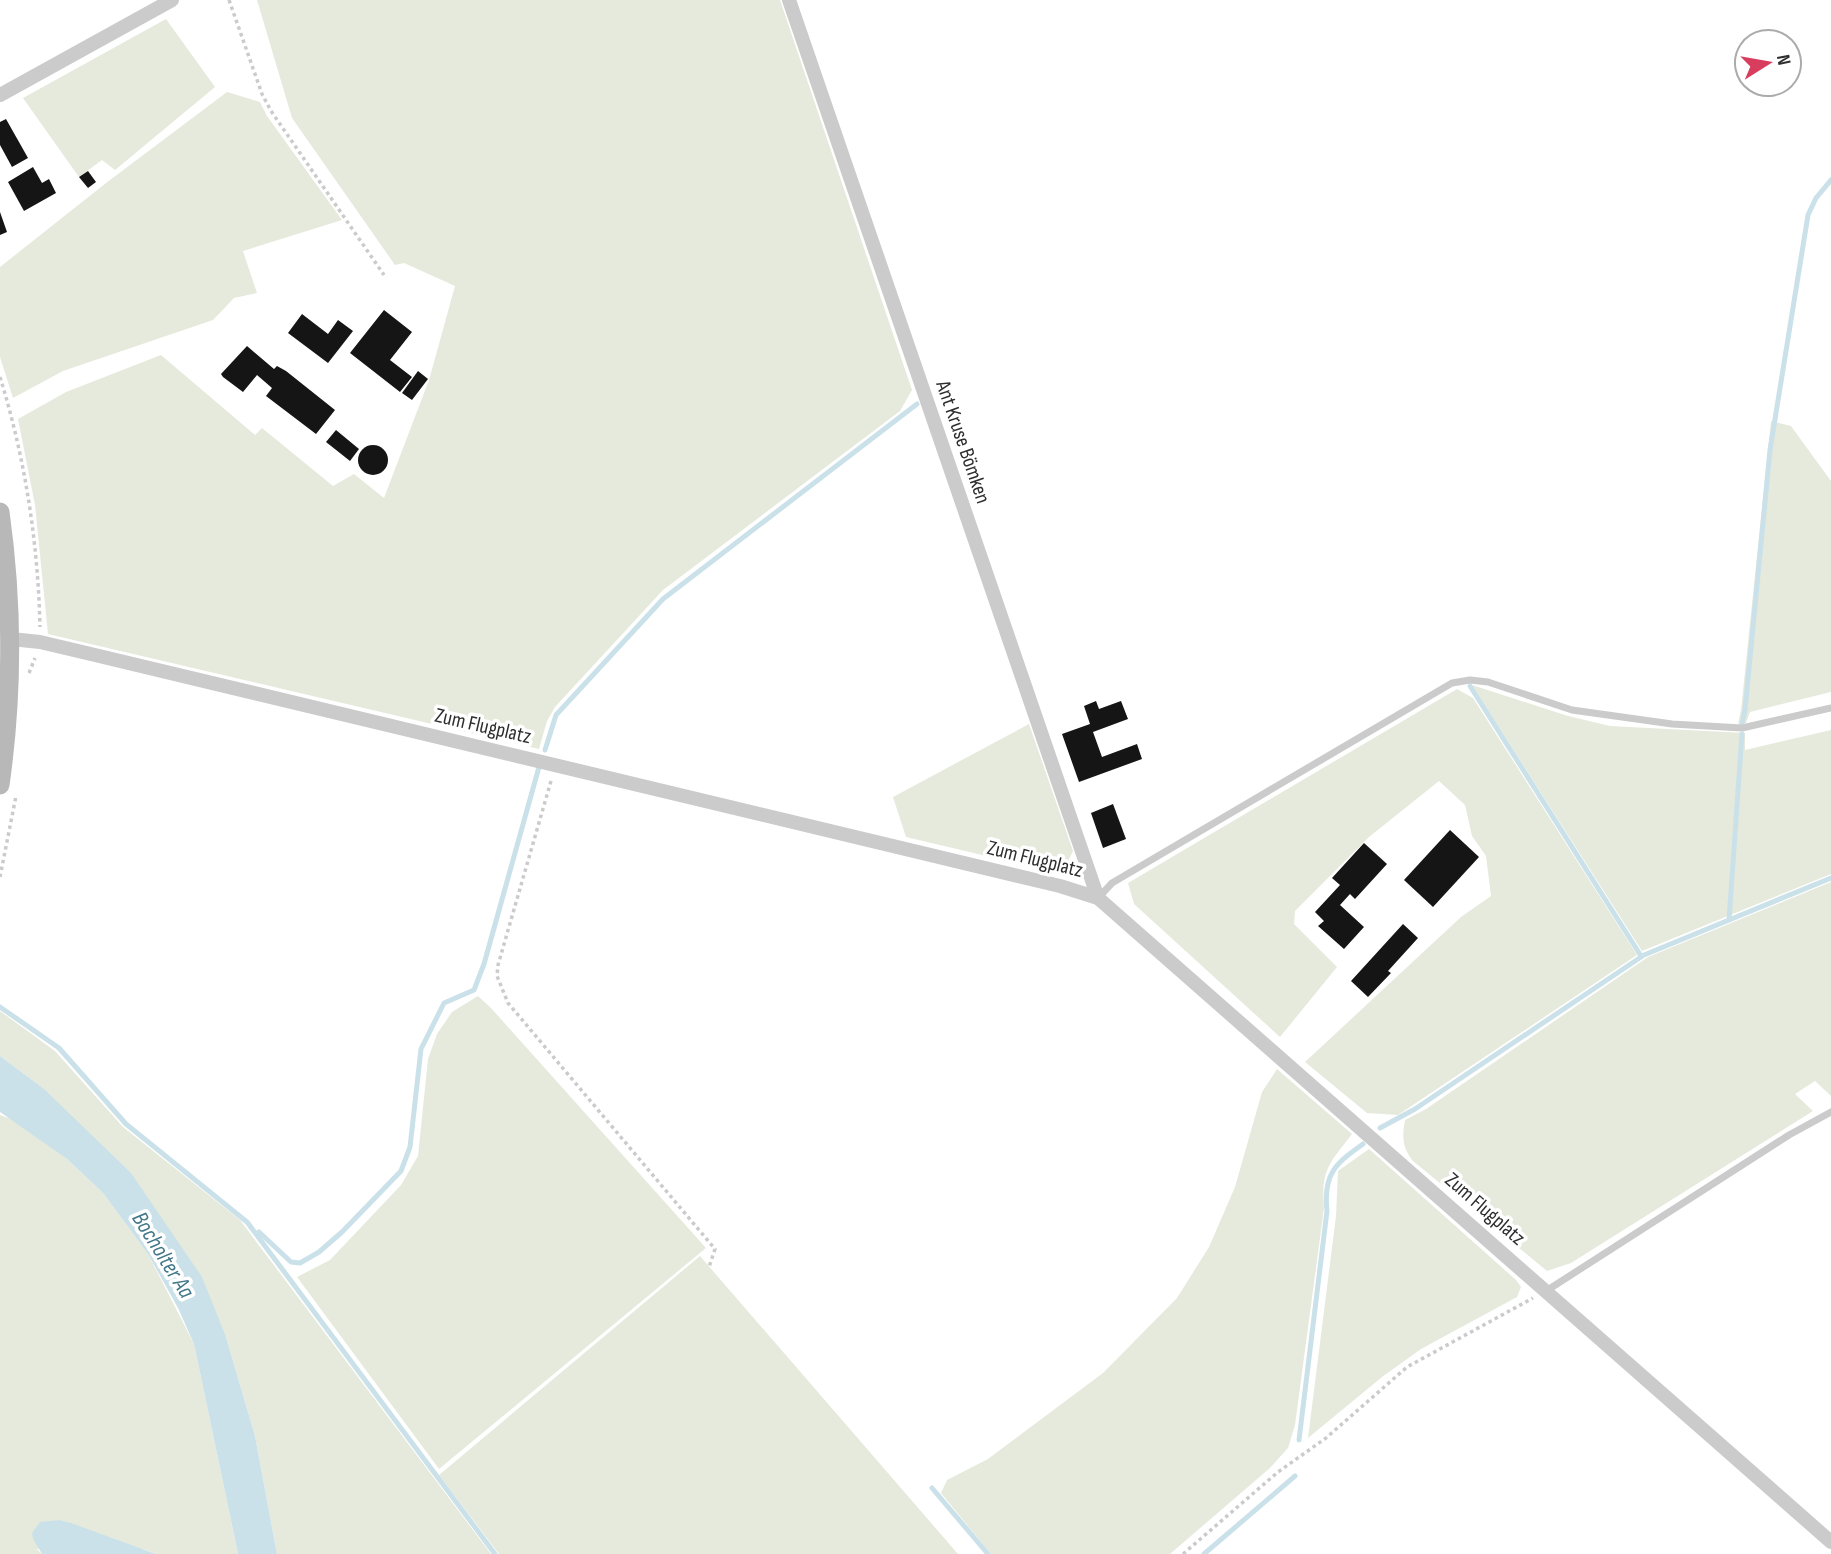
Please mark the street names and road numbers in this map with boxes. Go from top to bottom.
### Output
street label: Ant Kruse Bömken [930,376,996,507]
street label: Zum Flugplatz [432,703,534,749]
street label: Zum Flugplatz [984,835,1086,883]
street label: Zum Flugplatz [1440,1167,1530,1251]

